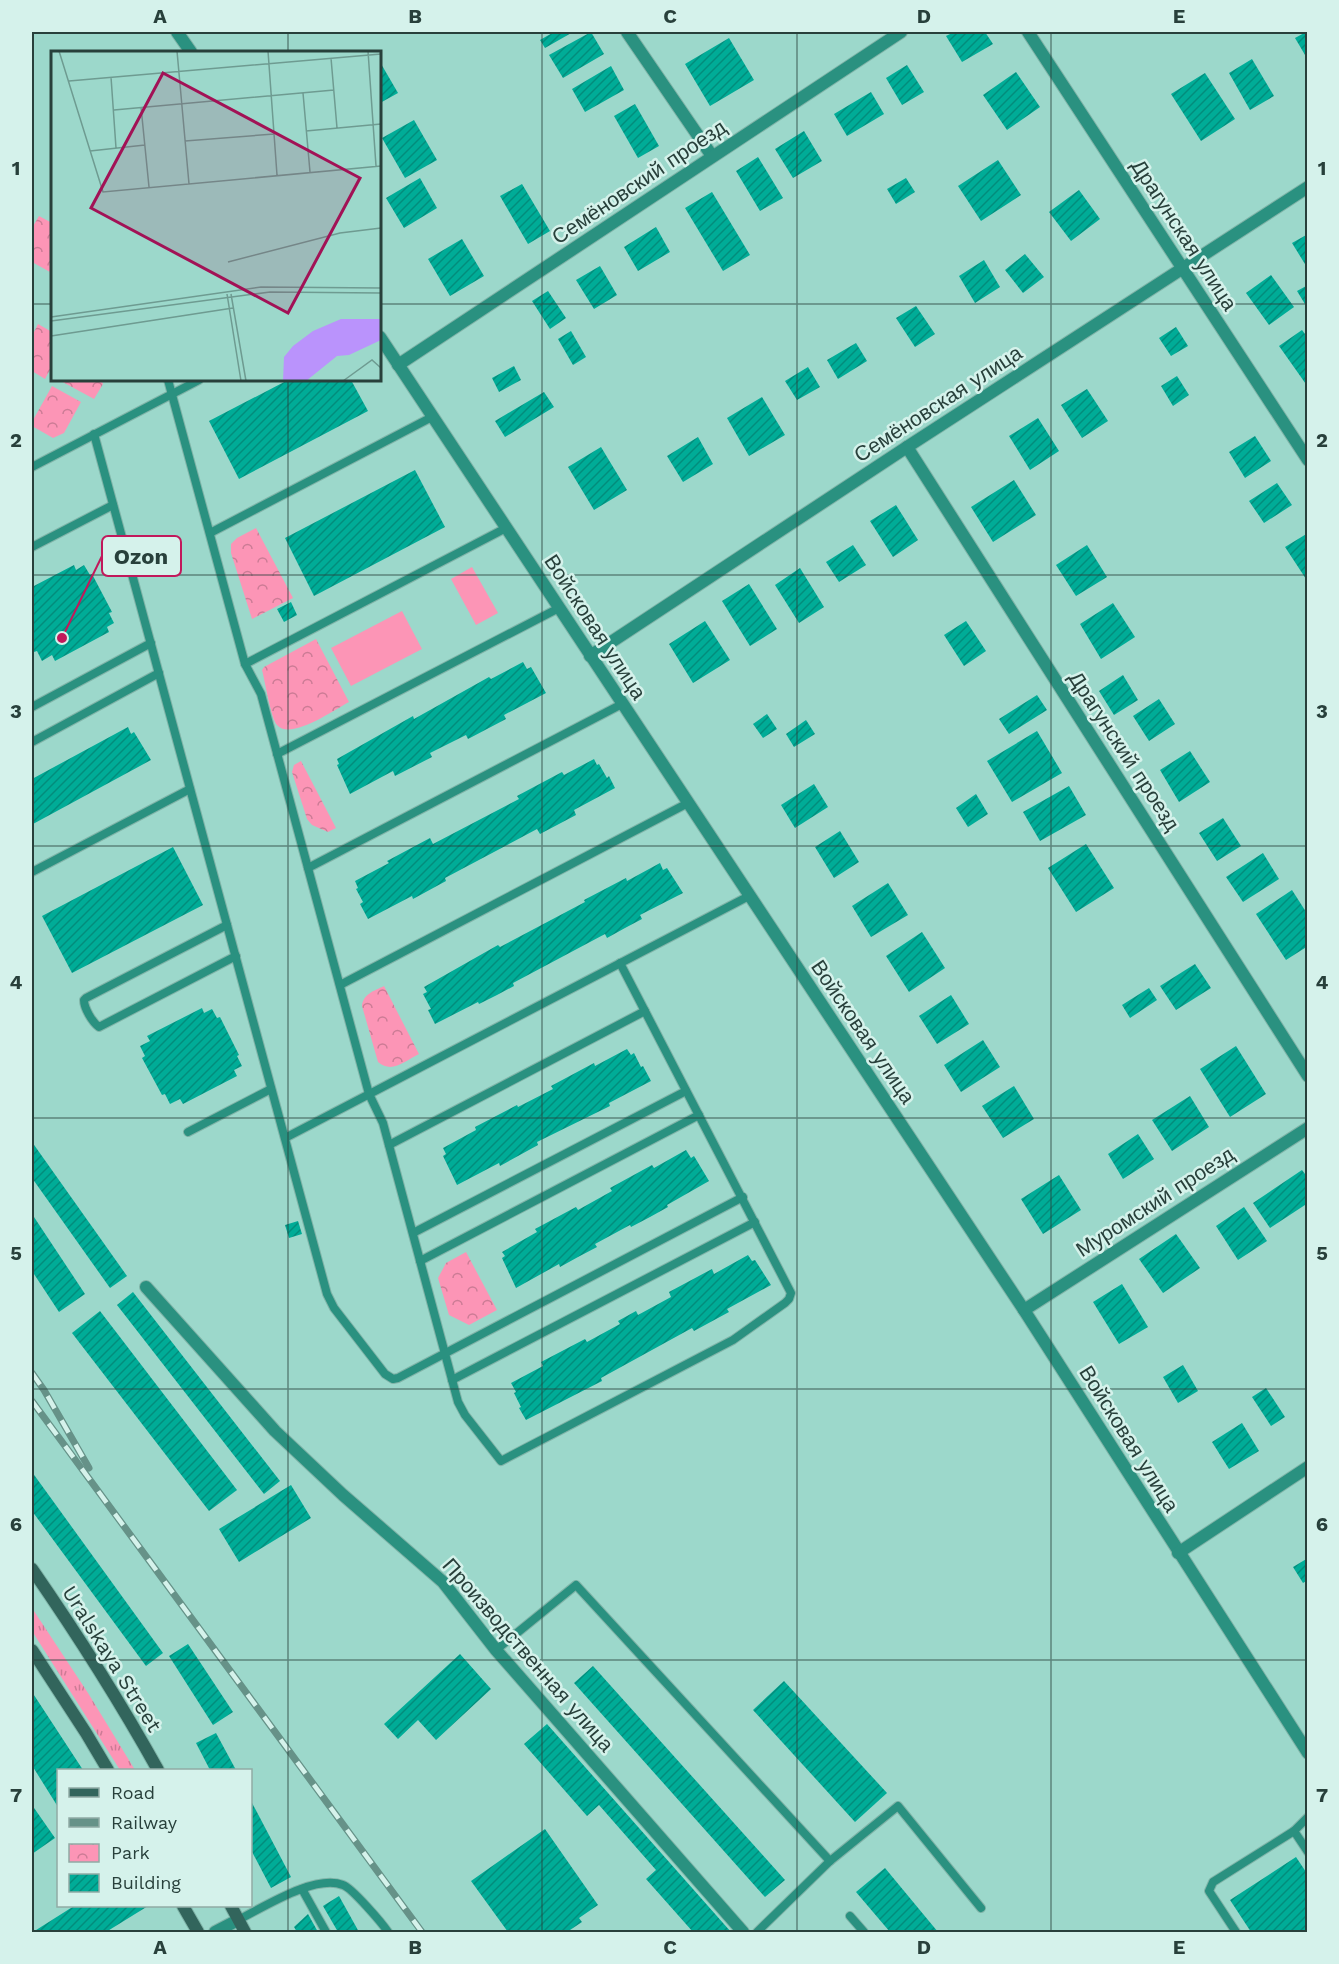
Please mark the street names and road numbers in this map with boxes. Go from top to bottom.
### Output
street label: Семёновский проезд [547,114,731,249]
street label: Драгунская улица [1126,154,1243,315]
street label: Семёновская улица [849,340,1027,467]
street label: Войсковая улица [539,550,652,704]
street label: Драгунский проезд [1064,666,1185,835]
street label: Войсковая улица [806,955,921,1109]
street label: Муромский проезд [1071,1141,1238,1262]
street label: Войсковая улица [1074,1361,1185,1517]
street label: Производственная улица [438,1553,619,1757]
street label: Uralskaya Street [57,1581,168,1737]

